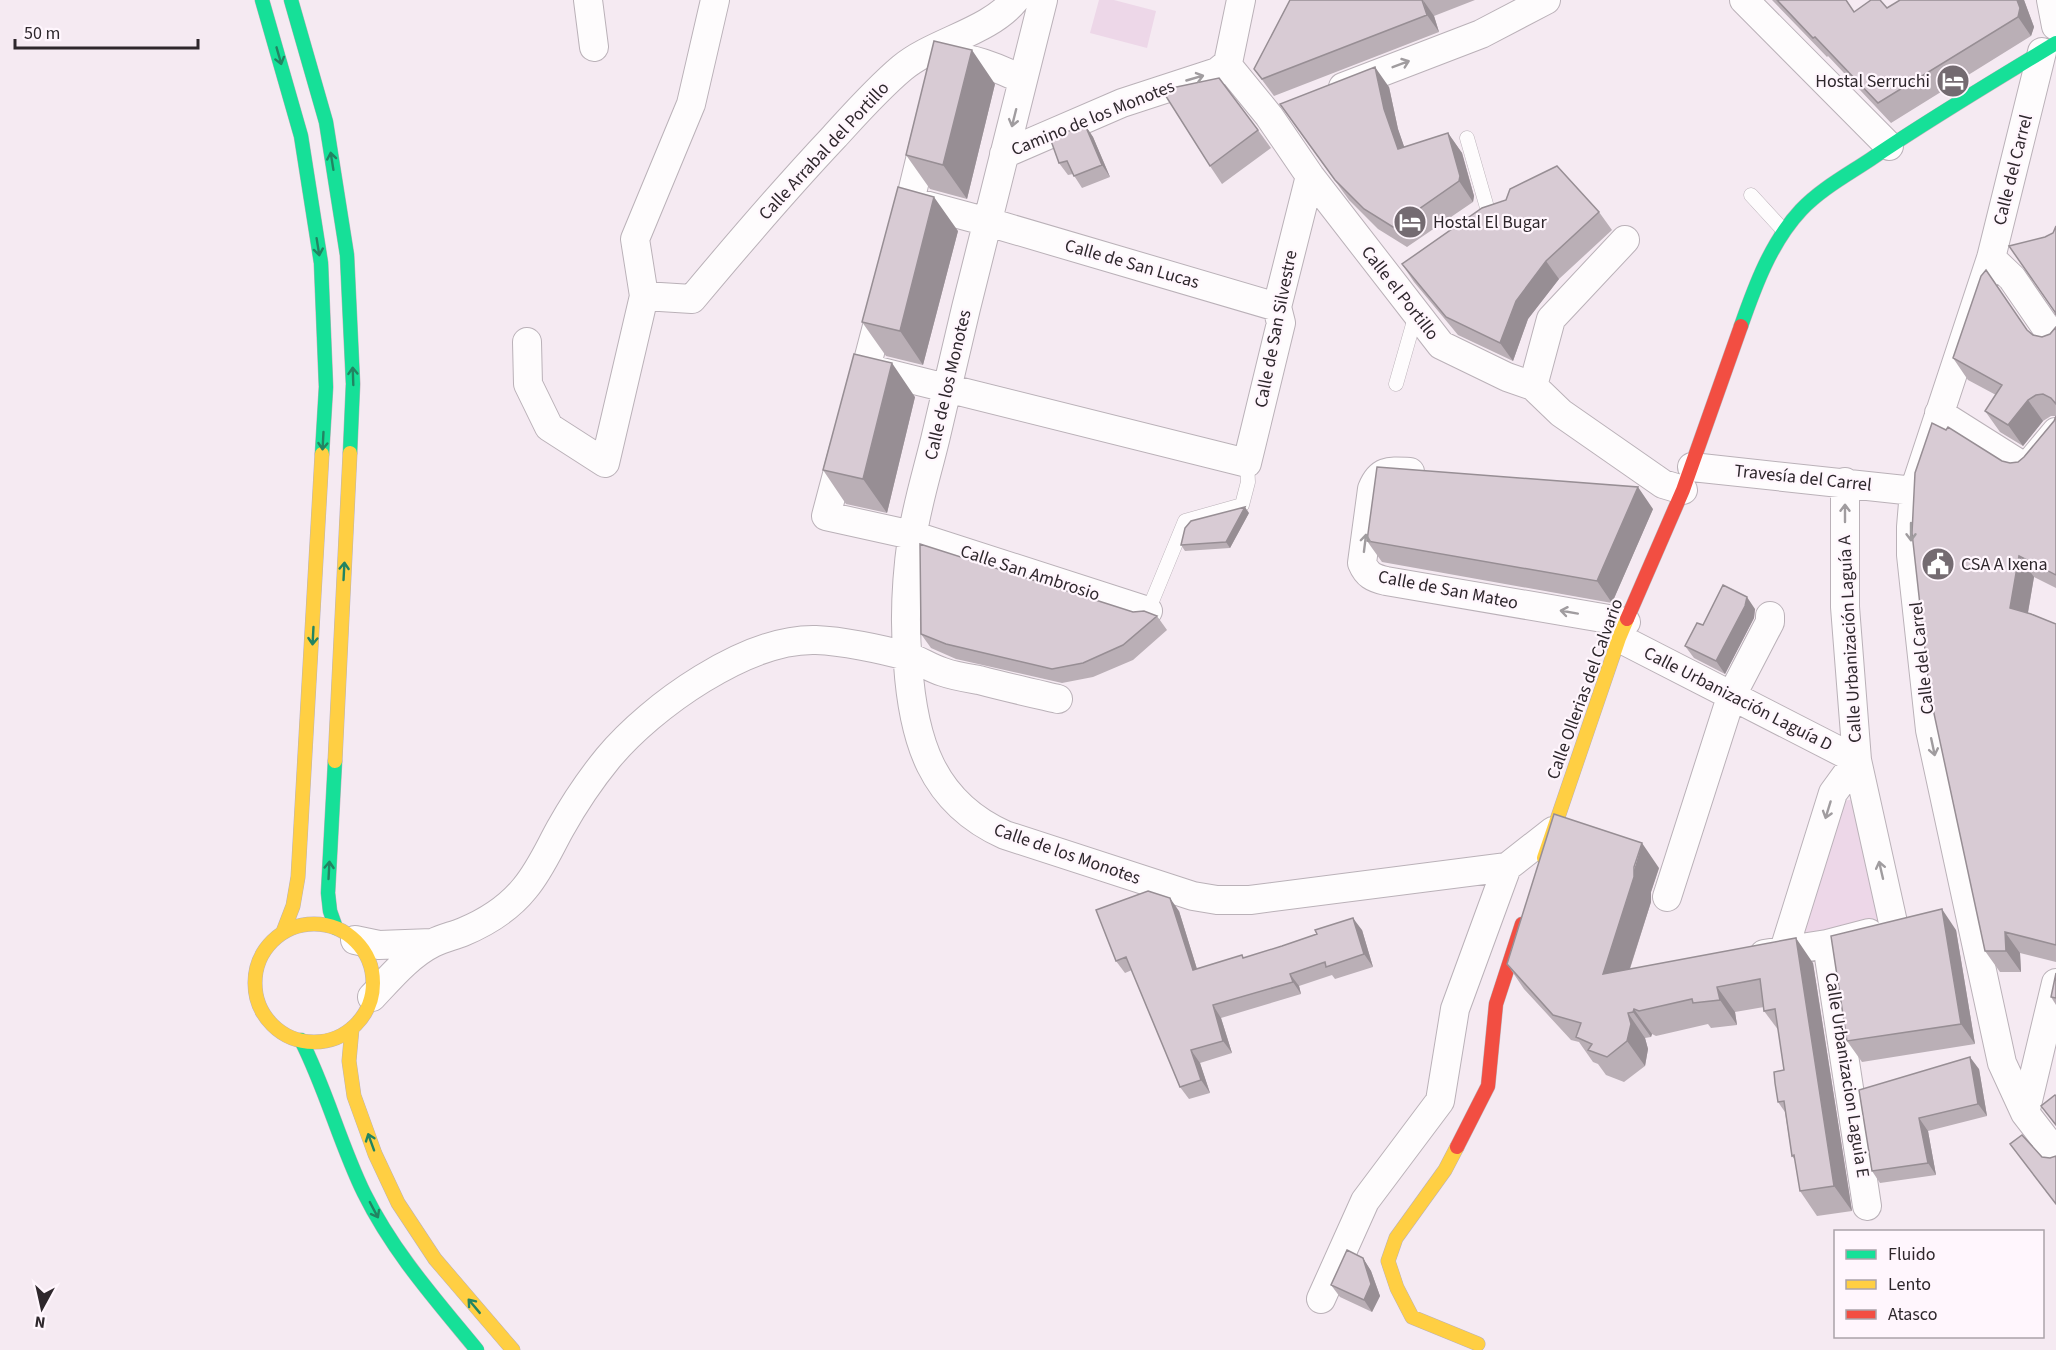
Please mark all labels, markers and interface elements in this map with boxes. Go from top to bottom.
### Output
scale bar [15,12,198,50]
text: 50 m [24,21,60,46]
one-way arrow [274,46,285,65]
one-way arrow [1391,58,1410,69]
hotel icon: Hostal Serruchi [1935,63,1971,99]
place label: Hostal Serruchi [1815,69,1930,94]
one-way arrow [1185,72,1204,83]
street label: Camino de los Monotes [1008,74,1178,162]
street label: Calle Arrabal del Portillo [753,76,895,226]
one-way arrow [1007,108,1019,127]
street label: Calle del Carrel [1987,112,2039,228]
one-way arrow [326,152,337,172]
hotel icon: Hostal El Bugar [1392,204,1428,240]
place label: Hostal El Bugar [1433,210,1548,235]
street label: Calle de San Lucas [1062,233,1202,295]
one-way arrow [313,236,324,256]
street label: Calle el Portillo [1355,241,1445,345]
street label: Calle de San Silvestre [1248,248,1304,410]
street label: Calle de los Monotes [919,307,977,463]
one-way arrow [347,367,358,387]
one-way arrow [318,431,329,451]
street label: Travesía del Carrel [1733,458,1873,498]
one-way arrow [1839,504,1851,524]
one-way arrow [1905,522,1917,542]
one-way arrow [1360,534,1371,554]
street label: Calle Urbanización Laguía A [1832,534,1868,743]
street label: Calle San Ambrosio [957,539,1103,607]
public building icon: CSA A Ixena [1920,546,1956,582]
place label: CSA A Ixena [1961,552,2048,577]
one-way arrow [339,561,350,581]
street label: Calle de San Mateo [1376,564,1520,616]
street label: Calle Ollerias del Calvario [1541,595,1629,783]
street label: Calle del Carrel [1904,600,1940,716]
one-way arrow [1559,606,1579,617]
one-way arrow [307,625,318,645]
street label: Calle Urbanización Laguía D [1639,640,1837,758]
one-way arrow [1928,737,1939,756]
one-way arrow [1822,800,1833,819]
street label: Calle de los Monotes [990,817,1144,891]
one-way arrow [324,861,335,881]
one-way arrow [1875,861,1886,880]
street label: Calle Urbanizacion Laguia E [1818,971,1876,1179]
one-way arrow [364,1133,375,1152]
one-way arrow [369,1200,380,1218]
legend [1834,1230,2044,1338]
text: Fluido [1888,1242,1935,1267]
text: Lento [1888,1272,1931,1297]
north arrow [12,1278,72,1338]
one-way arrow [468,1298,481,1314]
text: Atasco [1888,1302,1937,1327]
text: N [33,1310,47,1333]

